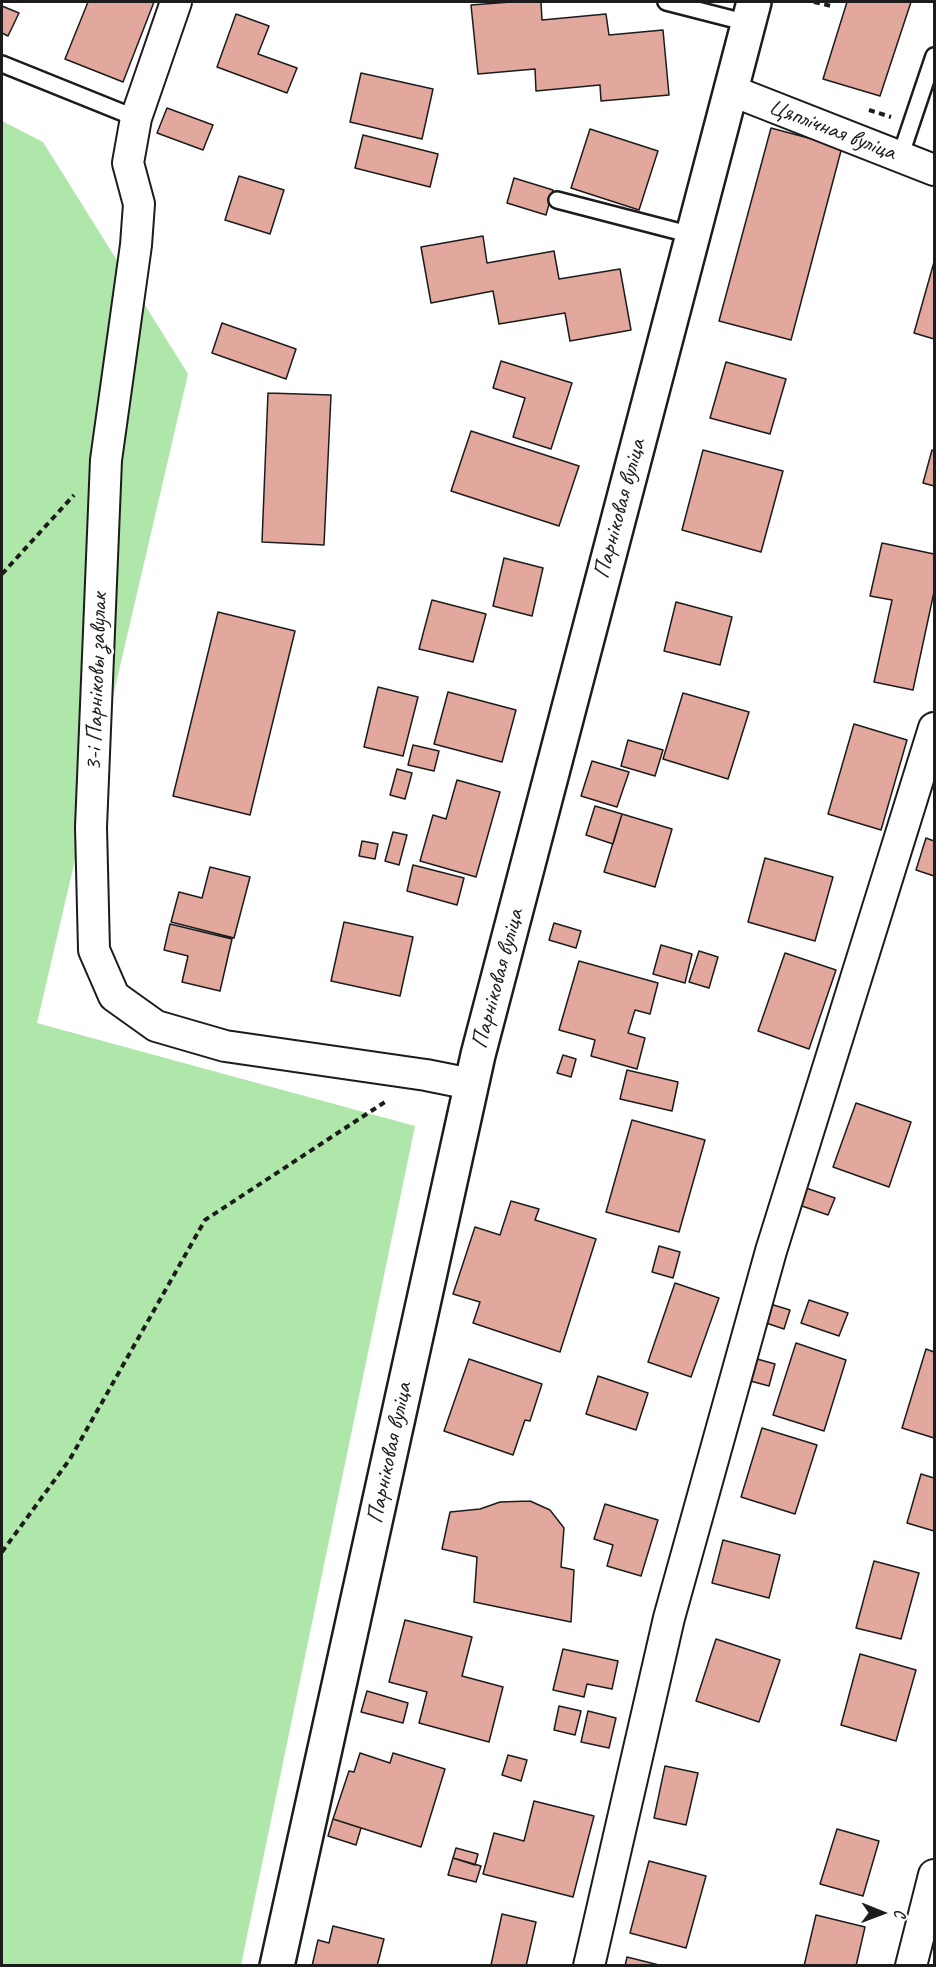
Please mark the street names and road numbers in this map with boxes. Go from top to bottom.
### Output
street label: Цяплічная вуліца [764,93,900,167]
street label: Парніковая вуліца [588,436,652,582]
street label: 3-і Парніковы завулак [79,592,115,772]
street label: Парніковая вуліца [466,906,530,1052]
street label: Парніковая вуліца [361,1380,419,1526]

